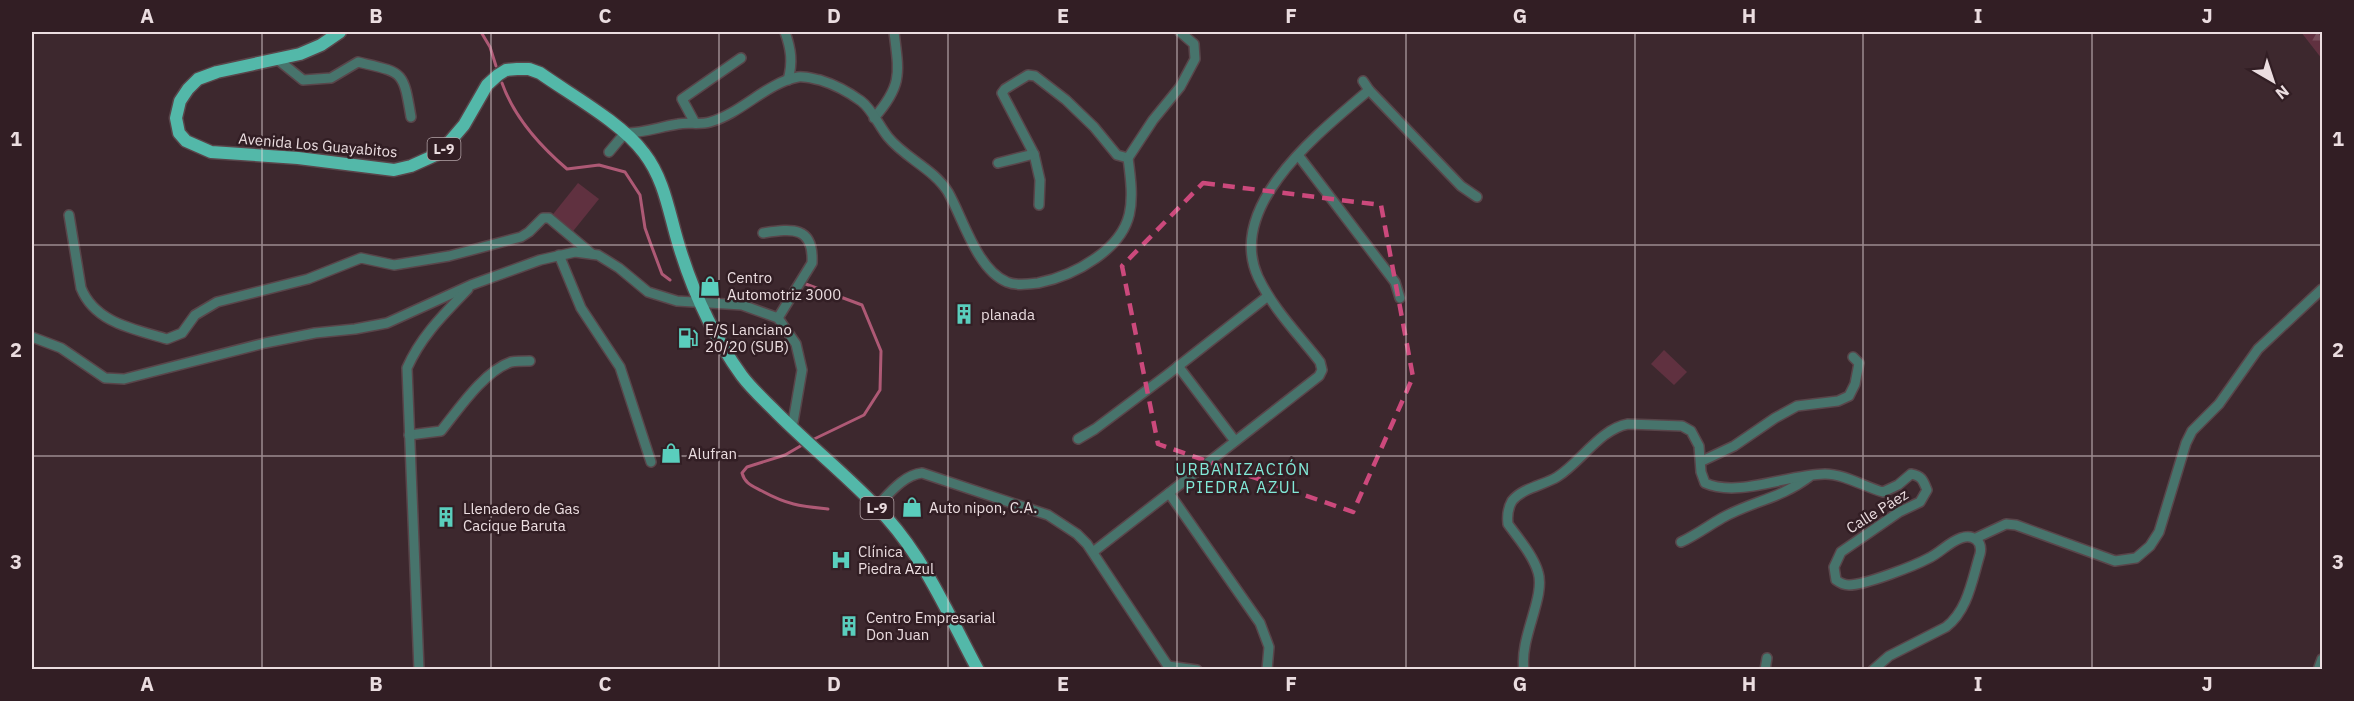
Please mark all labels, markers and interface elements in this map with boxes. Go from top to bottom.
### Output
text: A [140,2,154,29]
text: B [369,2,383,29]
text: C [598,2,612,29]
text: D [827,2,841,29]
text: E [1057,2,1069,29]
text: F [1285,2,1297,29]
text: G [1513,2,1527,29]
text: H [1742,2,1756,29]
text: I [1974,2,1982,29]
text: J [2201,2,2213,29]
north arrow [2243,51,2303,111]
text: N [2272,81,2293,104]
text: 1 [10,125,22,152]
text: 1 [2332,125,2344,152]
street label: Avenida Los Guayabitos [238,129,398,161]
road number: L-9 [428,138,460,160]
place label: Centro Automotriz 3000 [727,268,841,304]
shop icon: Centro Automotriz 3000 [698,274,722,298]
building icon: planada [952,302,976,326]
place label: planada [981,305,1035,324]
place label: E/S Lanciano 20/20 (SUB) [705,320,792,356]
fuel station icon: E/S Lanciano 20/20 (SUB) [676,326,700,350]
text: 2 [10,336,22,363]
text: 2 [2332,336,2344,363]
shop icon: Alufran [659,441,683,465]
place label: Alufran [688,444,737,463]
district label: URBANIZACIÓN PIEDRA AZUL [1175,458,1311,497]
street label: Calle Páez [1843,485,1911,537]
shop icon: Auto nipon, C.A. [900,495,924,519]
road number: L-9 [860,497,894,519]
place label: Auto nipon, C.A. [929,498,1037,517]
place label: Llenadero de Gas Cacique Baruta [463,499,580,535]
building icon: Llenadero de Gas Cacique Baruta [434,505,458,529]
place label: Clínica Piedra Azul [858,542,934,578]
text: 3 [10,548,22,575]
hospital icon: Clínica Piedra Azul [829,548,853,572]
text: 3 [2332,548,2344,575]
place label: Centro Empresarial Don Juan [866,608,996,644]
building icon: Centro Empresarial Don Juan [837,614,861,638]
text: A [140,670,154,697]
text: B [369,670,383,697]
text: C [598,670,612,697]
text: D [827,670,841,697]
text: E [1057,670,1069,697]
text: F [1285,670,1297,697]
text: G [1513,670,1527,697]
text: H [1742,670,1756,697]
text: I [1974,670,1982,697]
text: J [2201,670,2213,697]

